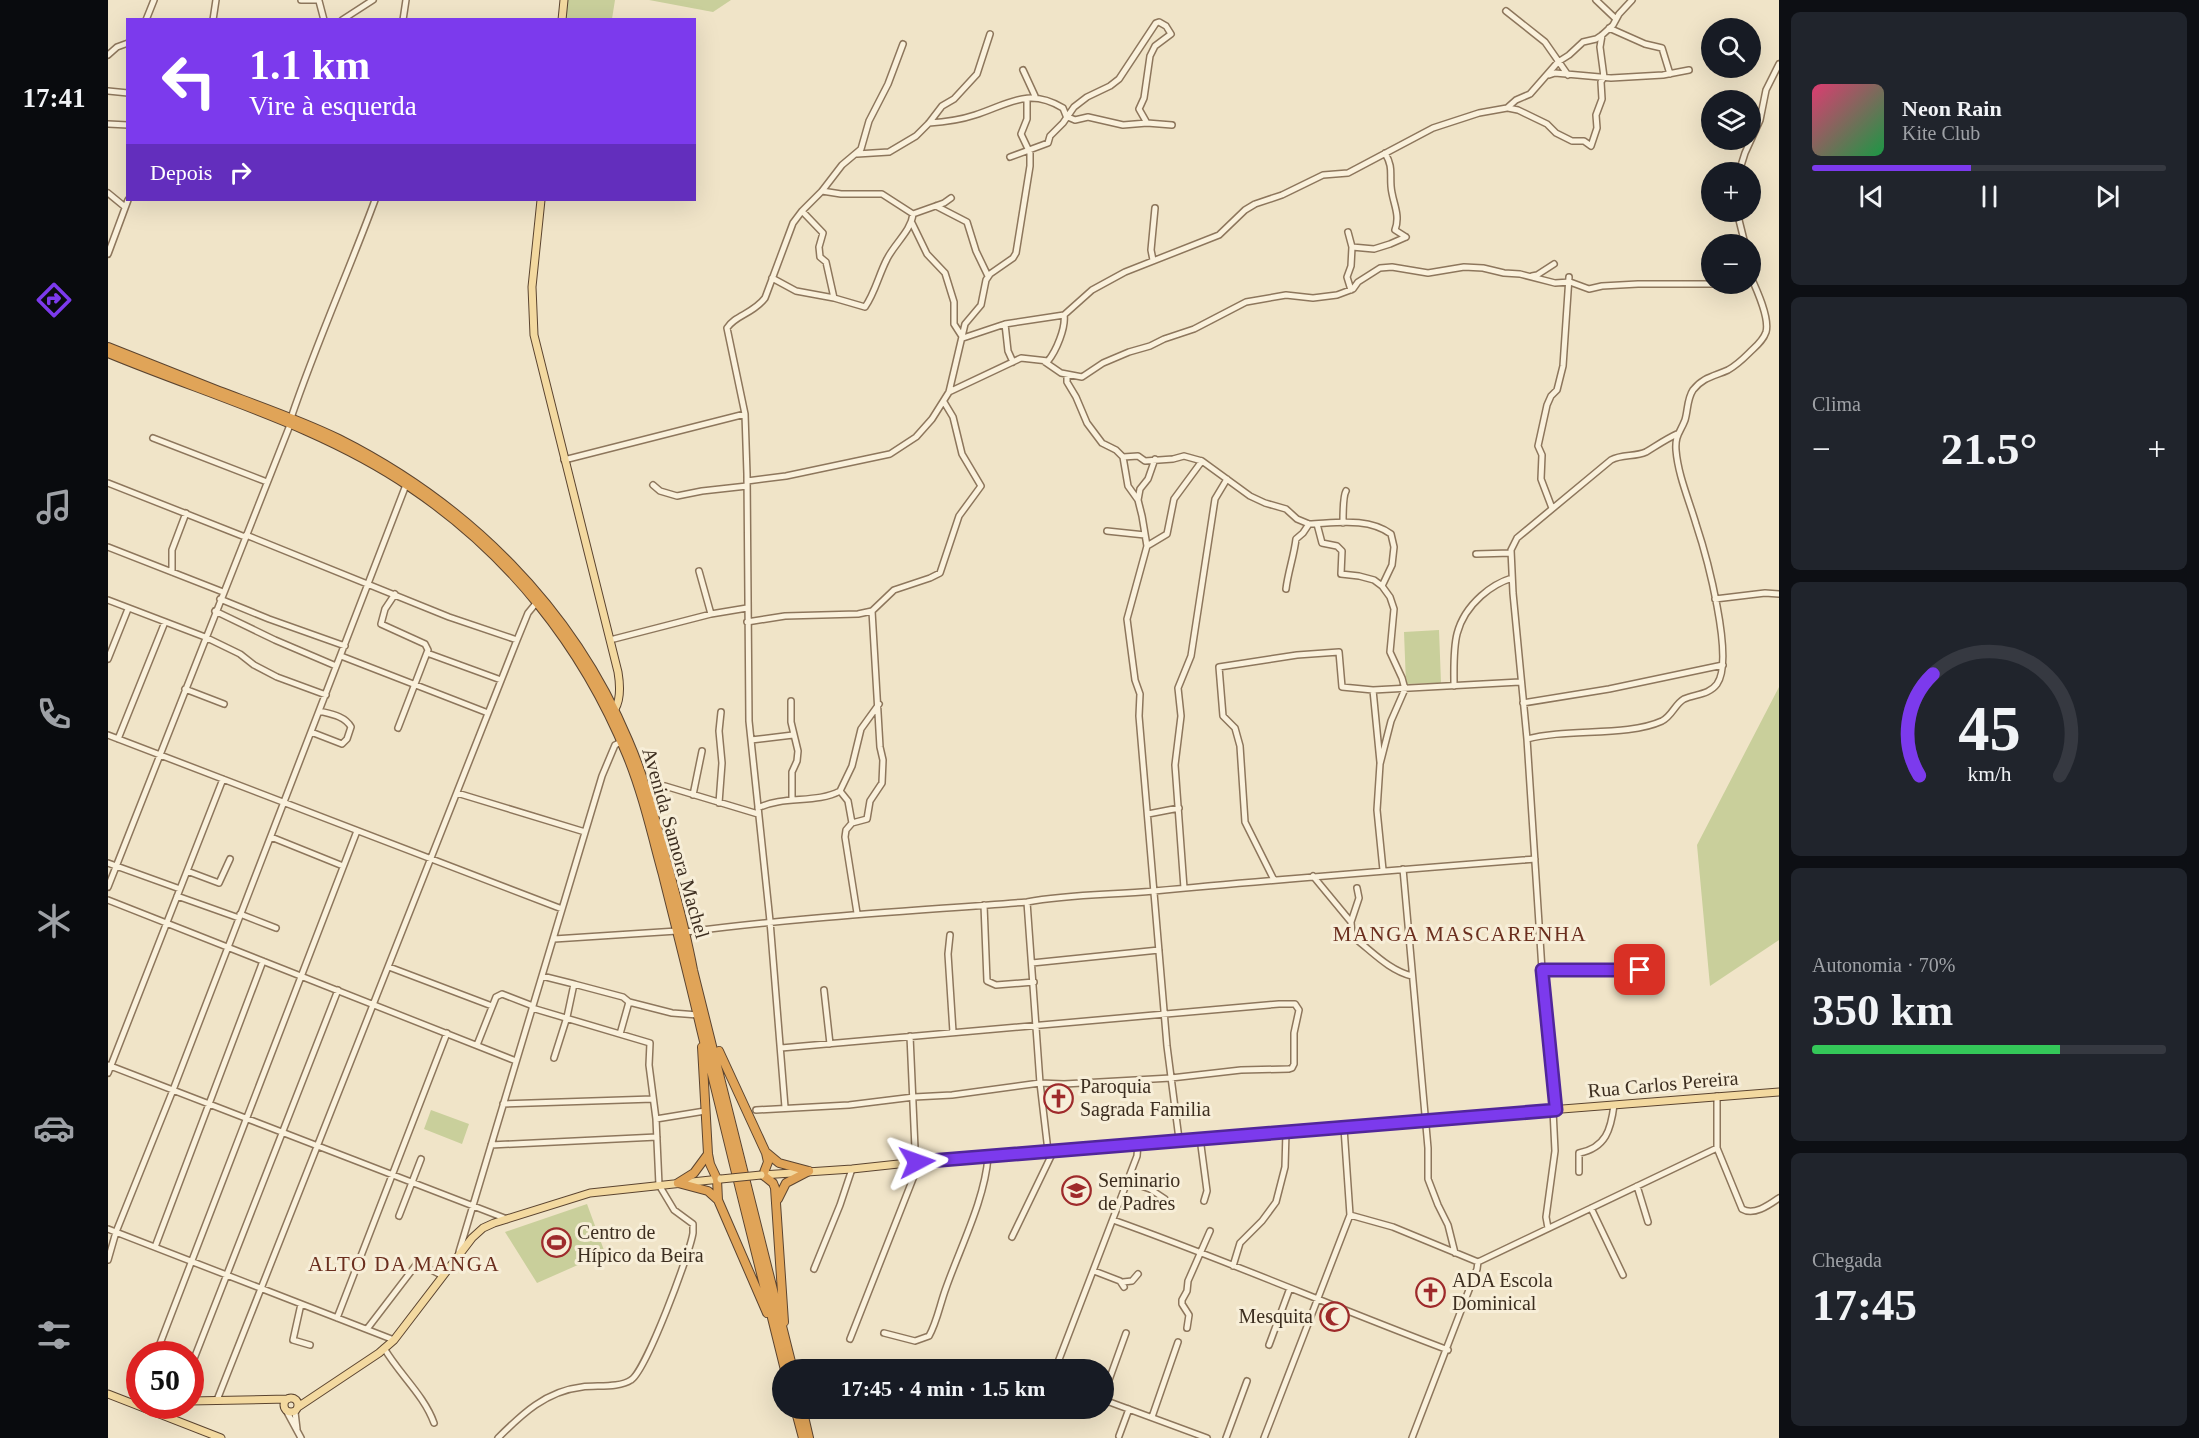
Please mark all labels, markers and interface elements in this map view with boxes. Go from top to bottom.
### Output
map controls [1701,18,1761,294]
button: search [1701,18,1761,78]
icon: left [150,42,228,120]
text: 1.1 km [249,42,370,88]
text: 17:41 [23,83,86,113]
button: layers [1701,90,1761,150]
text: Vire à esquerda [249,91,417,121]
text: Neon Rain [1902,96,2002,121]
text: Kite Club [1902,122,1980,144]
icon: right [224,156,257,189]
text: Depois [150,160,212,185]
button: + [1701,162,1761,222]
icon: previous [1855,180,1888,213]
icon: pause [1973,180,2006,213]
icon: next [2091,180,2124,213]
button: − [1701,234,1761,294]
icon: directions [33,279,75,321]
text: Clima [1812,393,1861,415]
text: 21.5° [1941,424,2037,474]
text: − [1812,431,1831,467]
text: + [2147,431,2166,467]
icon: music [33,486,75,528]
icon: phone [33,693,75,735]
text: 45 [1958,694,2020,763]
street label: Avenida Samora Machel [638,745,714,941]
text: km/h [1967,762,2011,786]
icon: climate [33,900,75,942]
district label: MANGA MASCARENHA [1333,922,1587,946]
pin [1614,944,1665,995]
icon: arrive [1623,953,1656,986]
text: Autonomia · 70% [1812,954,1955,976]
text: 350 km [1812,985,1953,1035]
street label: Rua Carlos Pereira [1587,1066,1739,1102]
place label: Paroquia Sagrada Familia [1080,1075,1211,1121]
church icon: Paroquia Sagrada Familia [1043,1082,1075,1114]
icon: car [33,1107,75,1149]
position arrow [885,1130,949,1194]
place label: Seminario de Padres [1098,1169,1180,1214]
school or university icon: Seminario de Padres [1061,1175,1093,1207]
place label: Centro de Hípico da Beira [577,1221,704,1267]
sports icon: Centro de Hípico da Beira [540,1227,572,1259]
text: Chegada [1812,1249,1882,1271]
district label: ALTO DA MANGA [308,1252,500,1276]
place label: ADA Escola Dominical [1452,1269,1553,1314]
church icon: ADA Escola Dominical [1415,1276,1447,1308]
text: 17:45 [1812,1280,1917,1330]
mosque icon: Mesquita [1318,1300,1350,1332]
place label: Mesquita [1239,1305,1313,1328]
icon: filters [33,1314,75,1356]
speed limit sign: 50 [126,1341,204,1419]
text: 17:45 · 4 min · 1.5 km [841,1376,1045,1401]

